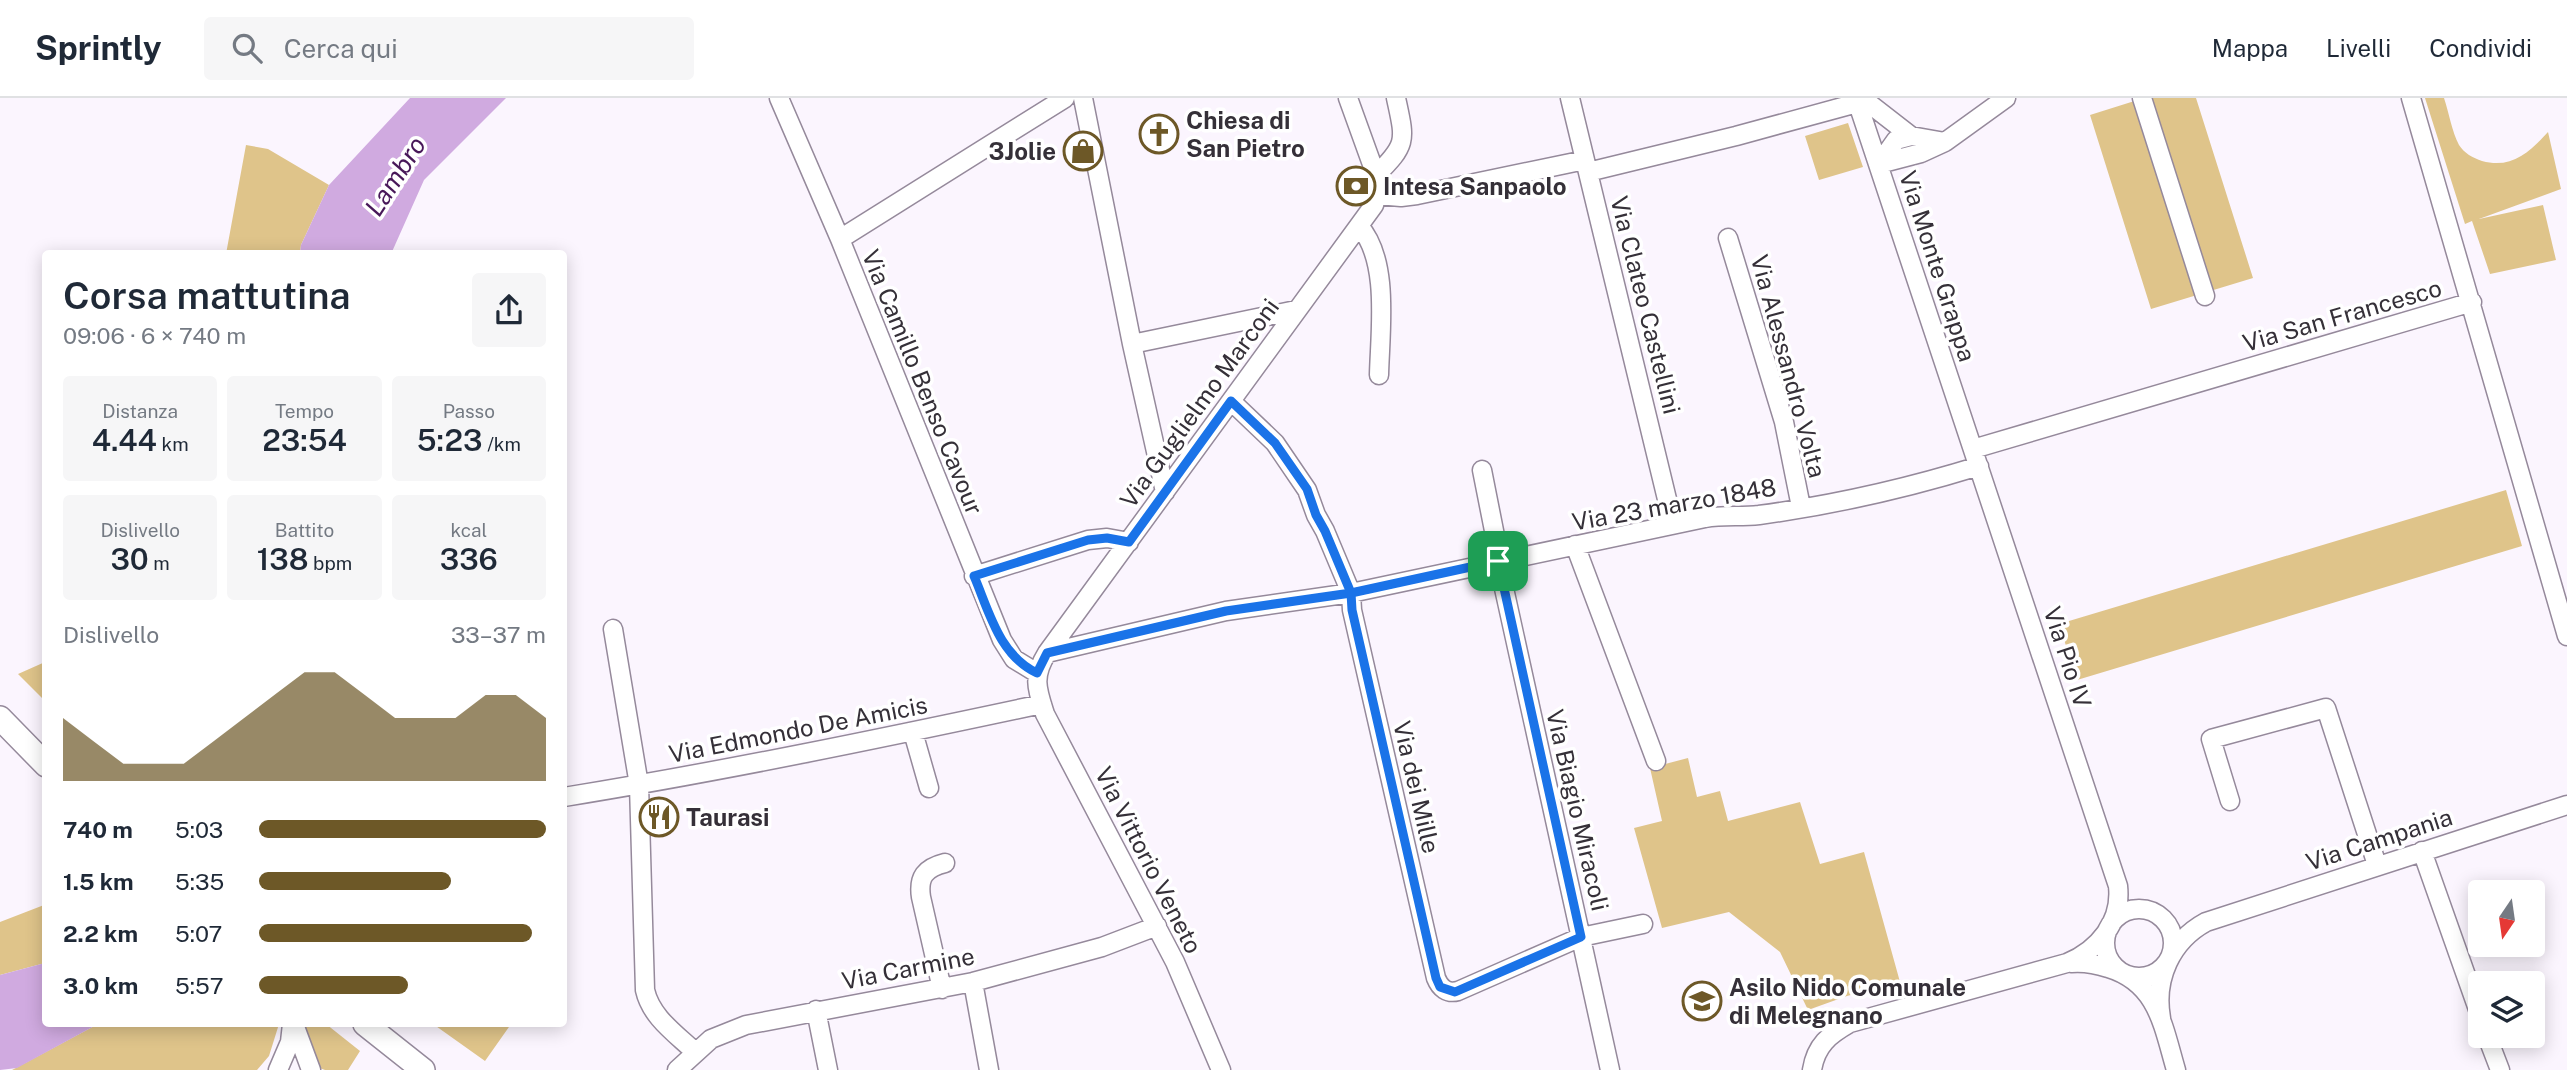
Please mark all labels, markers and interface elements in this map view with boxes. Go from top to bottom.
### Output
search box [204,17,694,80]
text: Sprintly [35,29,162,67]
icon: search [228,29,266,67]
text: Cerca qui [284,33,398,64]
text: Mappa [2212,34,2288,62]
text: Livelli [2326,34,2391,62]
text: Condividi [2429,34,2532,62]
place label: Chiesa di San Pietro [1186,106,1305,162]
church icon: Chiesa di San Pietro [1138,113,1180,155]
shop icon: 3Jolie [1062,130,1104,172]
water label: Lambro [358,131,432,221]
place label: 3Jolie [989,137,1056,165]
bank icon: Intesa Sanpaolo [1335,165,1377,207]
street label: Via Monte Grappa [1894,167,1982,365]
place label: Intesa Sanpaolo [1383,172,1566,200]
street label: Via Clateo Castellini [1605,193,1687,417]
street label: Via Camillo Benso Cavour [857,245,989,519]
street label: Via Alessandro Volta [1746,251,1832,481]
text: Corsa mattutina [63,273,351,318]
button: share [472,273,546,347]
street label: Via San Francesco [2239,273,2445,357]
street label: Via Guglielmo Marconi [1114,293,1284,513]
text: 09:06 · 6 × 740 m [63,322,246,349]
text: Distanza [102,400,178,422]
text: Tempo [275,400,334,422]
text: Passo [443,400,495,422]
text: 4.44 [92,422,157,458]
text: 23:54 [262,422,347,458]
text: 5:23 [417,422,483,458]
text: km [157,433,189,455]
text: /km [483,433,521,455]
street label: Via 23 marzo 1848 [1570,472,1778,536]
text: Dislivello [100,519,180,541]
text: Battito [275,519,334,541]
text: kcal [450,519,487,541]
pin [1468,531,1528,591]
text: 30 [111,541,149,577]
text: 138 [257,541,308,577]
text: 336 [440,541,498,577]
icon: arrive [1479,542,1517,580]
text: m [149,552,170,574]
text: bpm [308,552,352,574]
street label: Via Pio IV [2039,603,2097,711]
text: Dislivello [63,621,159,648]
text: 33–37 m [451,621,546,648]
street label: Via Edmondo De Amicis [666,690,930,768]
street label: Via Biagio Miracoli [1541,707,1615,913]
street label: Via dei Mille [1388,718,1446,856]
street label: Via Vittorio Veneto [1090,762,1208,958]
restaurant icon: Taurasi [638,796,680,838]
street label: Via Campania [2302,802,2456,876]
place label: Taurasi [686,803,769,831]
text: 740 m [63,816,133,843]
text: 5:03 [175,816,223,843]
text: 1.5 km [63,868,134,895]
text: 5:35 [175,868,224,895]
north arrow [2468,880,2544,957]
map controls [2468,880,2545,1048]
text: 2.2 km [63,920,138,947]
text: 5:07 [175,920,222,947]
street label: Via Carmine [839,941,977,995]
button: layers [2468,971,2545,1048]
text: 3.0 km [63,972,138,999]
text: 5:57 [175,972,223,999]
place label: Asilo Nido Comunale di Melegnano [1729,973,1966,1029]
school or university icon: Asilo Nido Comunale di Melegnano [1681,980,1723,1022]

